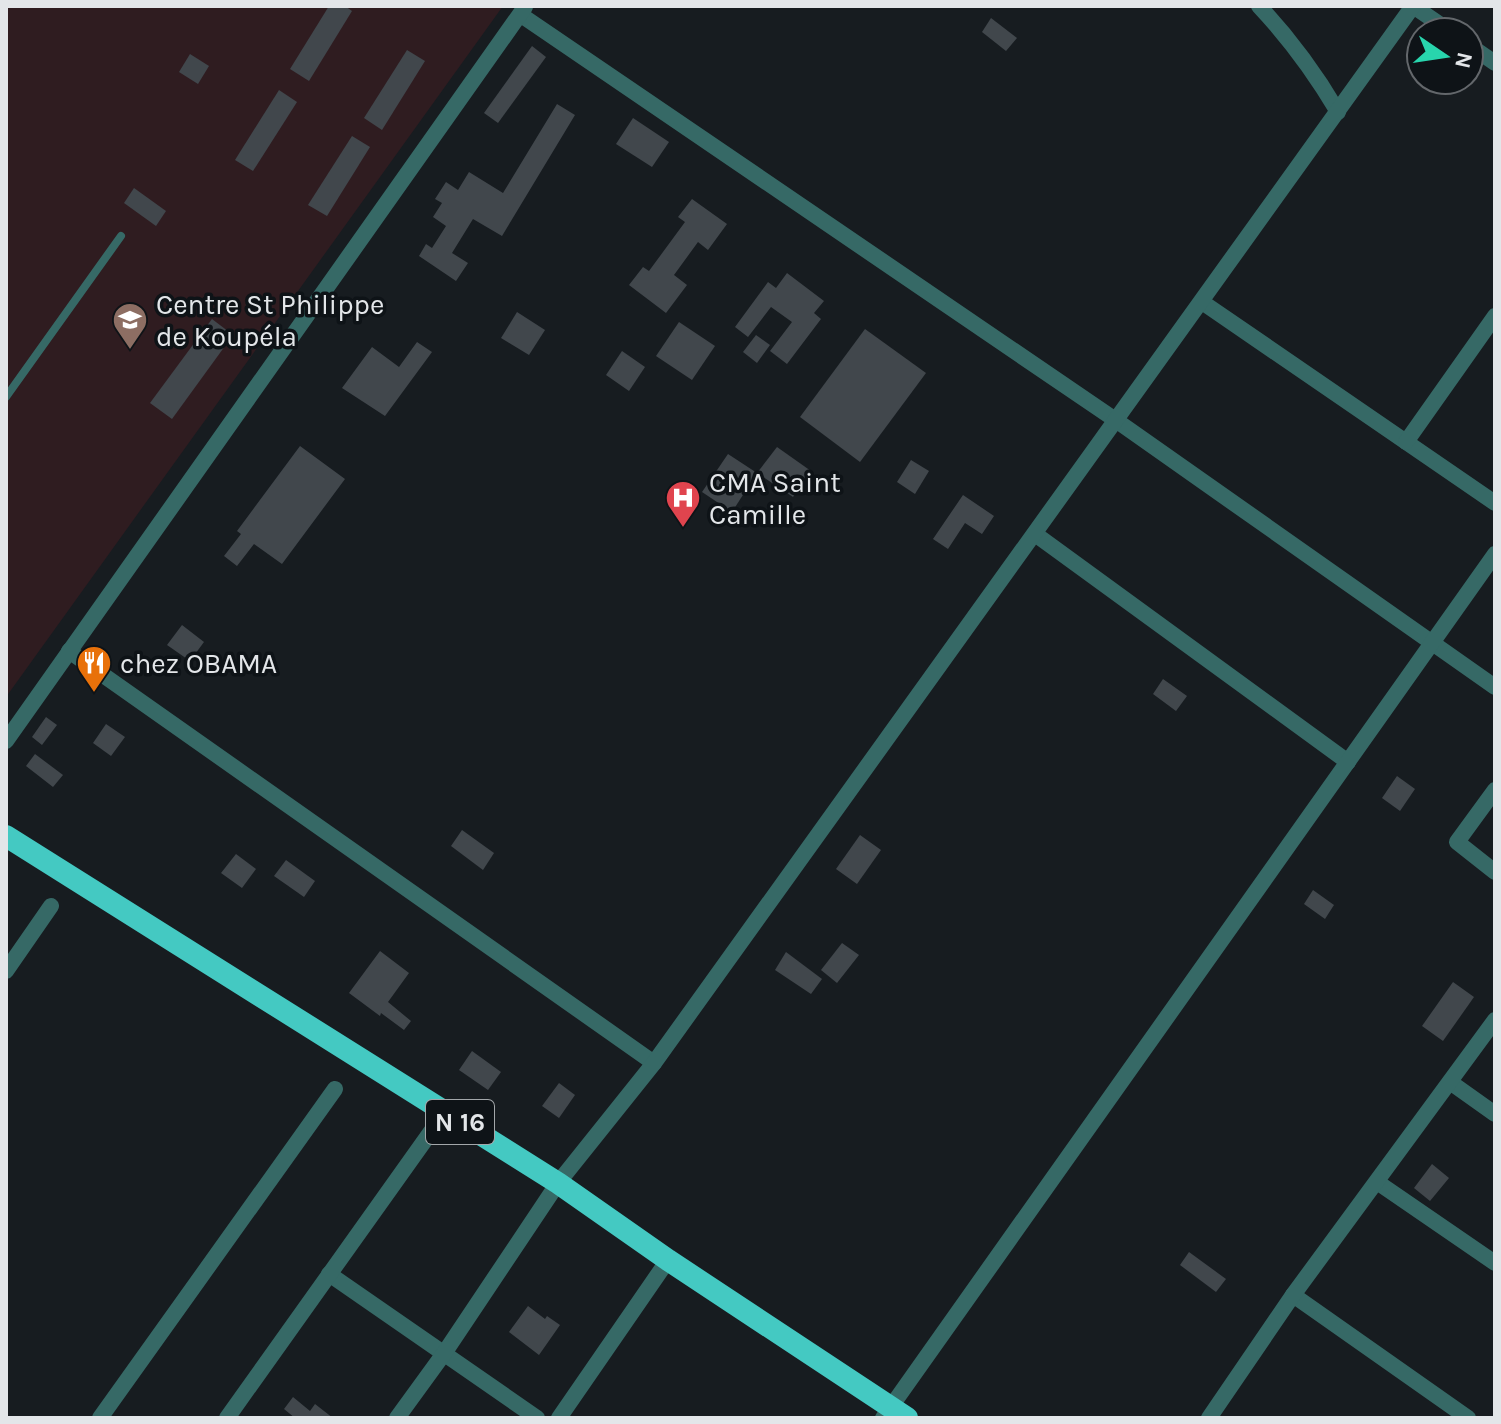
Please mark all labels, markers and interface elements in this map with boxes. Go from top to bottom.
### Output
north arrow [1405,16,1485,96]
text: N [1449,50,1478,71]
place label: Centre St Philippe de Koupéla [156,288,384,353]
school or university icon: Centre St Philippe de Koupéla [111,301,149,351]
place label: CMA Saint Camille [709,466,841,531]
hospital icon: CMA Saint Camille [664,479,702,529]
restaurant icon: chez OBAMA [75,644,113,694]
place label: chez OBAMA [120,647,277,680]
road number: N 16 [426,1100,494,1144]

